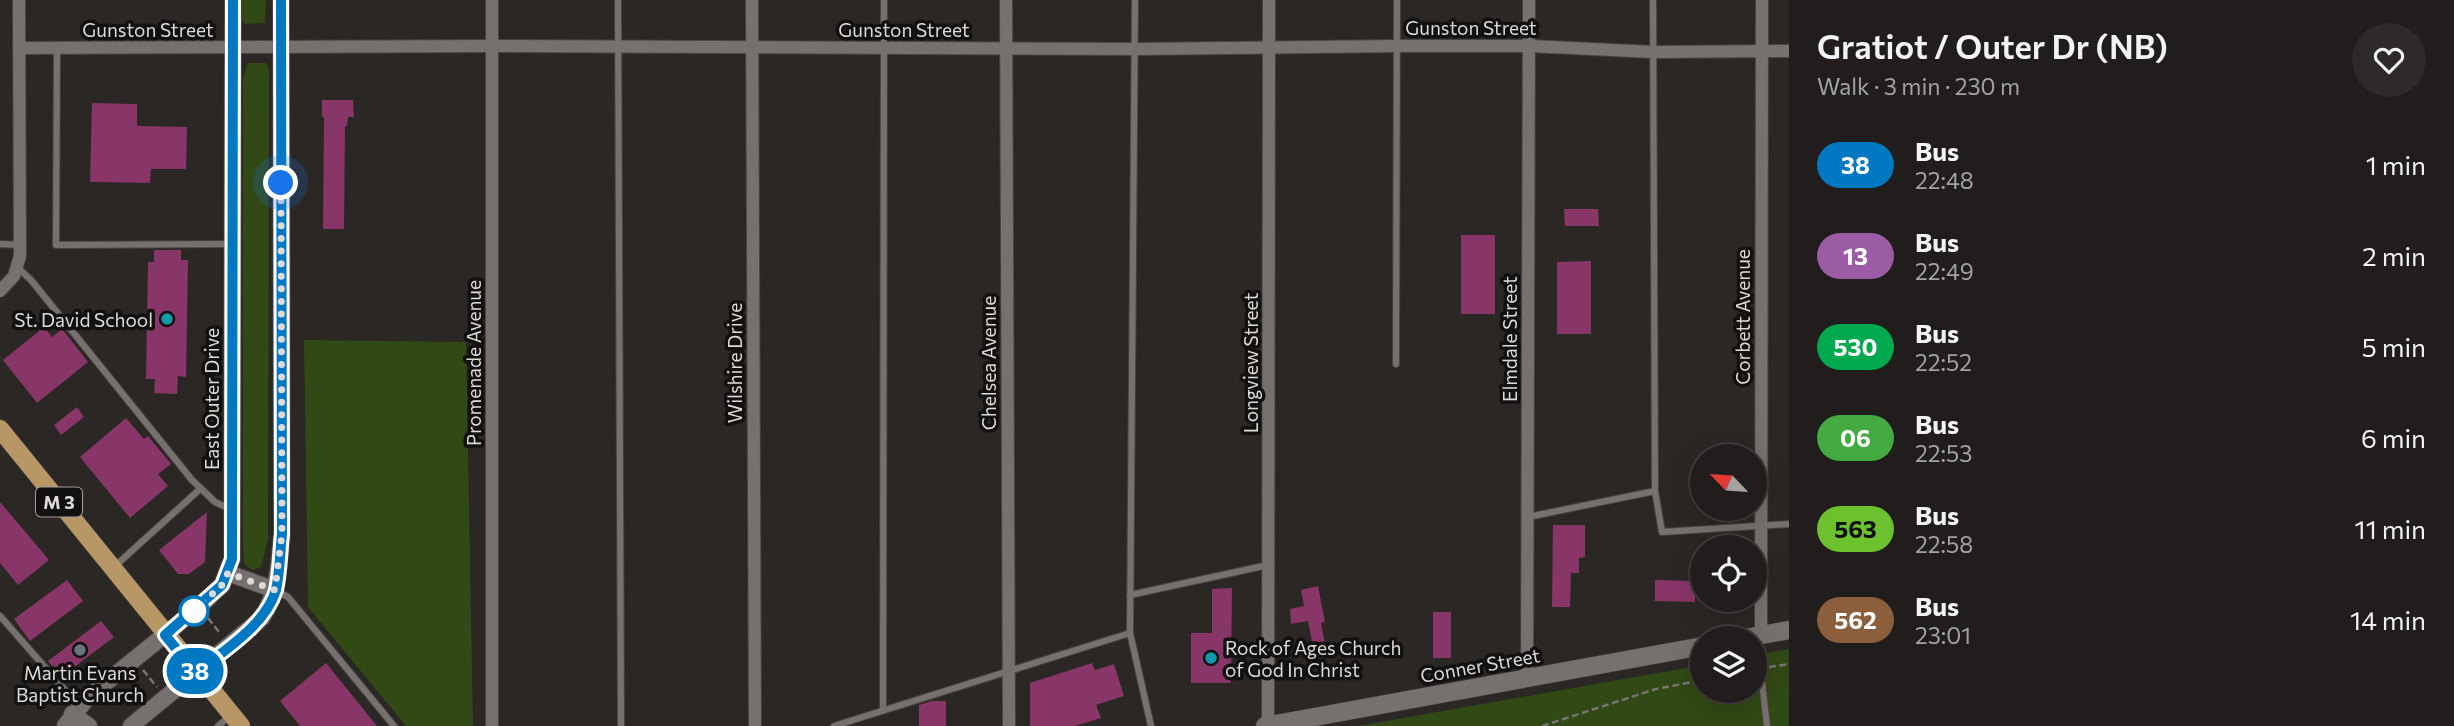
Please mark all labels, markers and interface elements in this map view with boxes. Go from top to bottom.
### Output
street label: Gunston Street [1405,16,1537,39]
street label: Gunston Street [82,18,214,41]
street label: Gunston Street [838,18,970,41]
button: heart [2352,23,2426,97]
text: Gratiot / Outer Dr (NB) [1817,25,2168,66]
text: Walk · 3 min · 230 m [1817,72,2020,100]
text: Bus [1915,135,1959,166]
text: 1 min [2366,149,2426,180]
text: 38 [1841,150,1870,179]
your location [263,165,298,200]
text: 22:48 [1915,166,1974,194]
text: Bus [1915,226,1959,257]
text: 2 min [2362,240,2426,271]
text: 13 [1843,241,1868,270]
street label: Corbett Avenue [1731,249,1754,385]
text: 22:49 [1915,257,1974,285]
street label: Elmdale Street [1498,276,1521,402]
street label: Promenade Avenue [462,280,485,446]
street label: Longview Street [1239,293,1262,433]
street label: Chelsea Avenue [977,296,1000,430]
street label: Wilshire Drive [723,303,746,423]
place label: St. David School [14,308,153,331]
marker: St. David School [159,311,175,327]
text: Bus [1915,317,1959,348]
street label: East Outer Drive [200,328,223,470]
text: 5 min [2362,331,2426,362]
text: 530 [1834,332,1877,361]
text: 22:52 [1915,348,1972,376]
text: Bus [1915,408,1959,439]
text: 6 min [2361,422,2426,453]
text: 06 [1840,423,1871,452]
text: 22:53 [1915,439,1972,467]
north arrow [1690,444,1768,522]
map controls [1690,444,1767,703]
road number: M 3 [36,488,82,516]
text: Bus [1915,499,1959,530]
text: 11 min [2355,513,2426,544]
text: 563 [1834,514,1877,543]
text: 22:58 [1915,530,1973,558]
button: locate [1690,535,1767,612]
text: Bus [1915,590,1959,621]
unlabelled marker [179,596,209,626]
text: 14 min [2350,604,2426,635]
text: 562 [1834,605,1877,634]
text: 23:01 [1915,621,1971,649]
button: layers [1690,626,1767,703]
place label: Rock of Ages Church of God In Christ [1225,636,1401,681]
marker: Martin Evans Baptist Church [72,642,88,658]
street label: Conner Street [1418,643,1542,687]
line badge: 38 [164,648,227,694]
marker: Rock of Ages Church of God In Christ [1203,650,1219,666]
text: 38 [181,656,209,685]
place label: Martin Evans Baptist Church [16,661,144,706]

